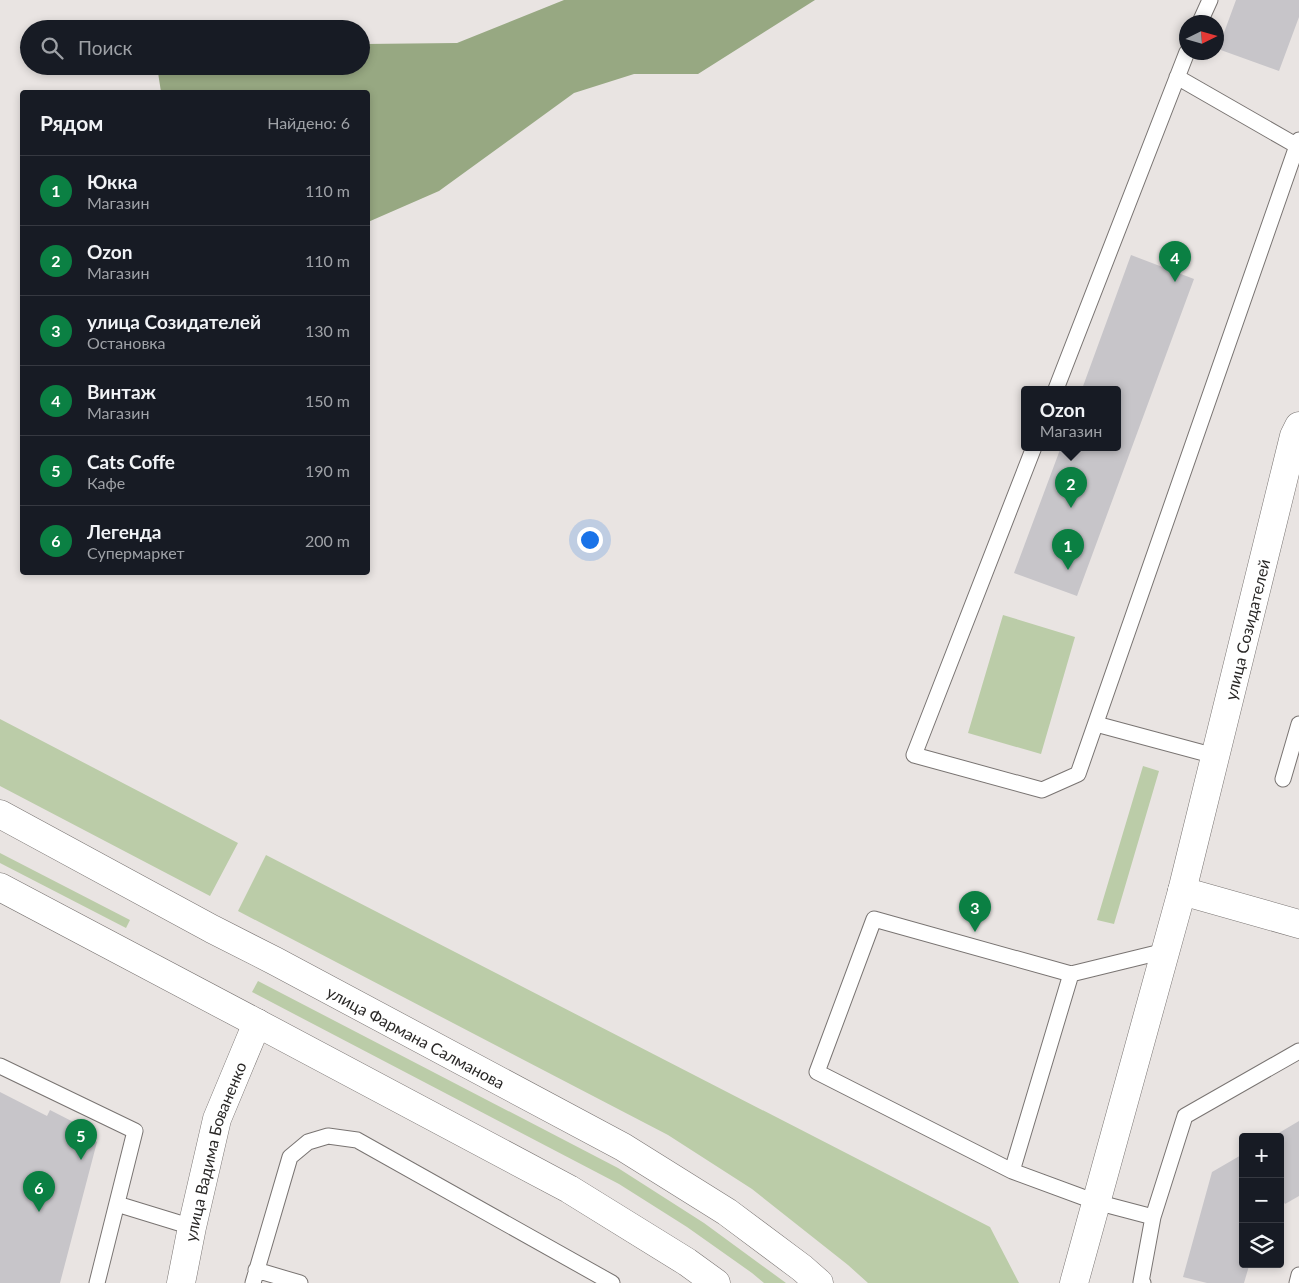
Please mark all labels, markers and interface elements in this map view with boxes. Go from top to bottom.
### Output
north arrow [1179,15,1224,60]
search box [20,20,370,75]
icon: search [38,34,66,62]
text: Поиск [78,36,132,59]
text: Рядом [40,110,103,135]
text: Найдено: 6 [267,113,350,132]
text: Юкка [87,170,137,193]
text: 1 [51,181,61,200]
text: 110 m [305,181,350,200]
text: Магазин [87,193,149,212]
text: Ozon [87,240,132,263]
pin: 4 [1159,241,1191,282]
text: 2 [51,251,61,270]
text: 110 m [305,251,350,270]
text: Магазин [87,263,149,282]
text: улица Созидателей [87,310,261,333]
text: 3 [51,321,61,340]
text: 130 m [305,321,350,340]
text: Остановка [87,333,166,352]
text: Винтаж [87,380,156,403]
popup [1021,386,1121,451]
text: 4 [51,391,61,410]
text: 150 m [305,391,350,410]
text: Ozon [1040,398,1085,421]
text: Магазин [87,403,149,422]
text: Магазин [1040,421,1102,440]
text: Cats Coffe [87,450,175,473]
text: 5 [51,461,61,480]
text: 190 m [305,461,350,480]
pin: 2 [1055,467,1087,508]
text: Кафе [87,473,125,492]
text: Легенда [87,520,161,543]
your location [577,527,603,553]
pin: 1 [1052,529,1084,570]
text: 6 [51,531,61,550]
text: 200 m [305,531,350,550]
text: Супермаркет [87,543,185,562]
street label: улица Созидателей [1220,557,1273,702]
pin: 3 [959,891,991,932]
street label: улица Фармана Салманова [324,981,508,1092]
street label: улица Вадима Бованенко [180,1059,249,1243]
pin: 5 [65,1119,97,1160]
map controls [1239,1133,1284,1268]
button: + [1239,1133,1284,1178]
pin: 6 [23,1171,55,1212]
button: − [1239,1178,1284,1223]
button: layers [1239,1223,1284,1268]

